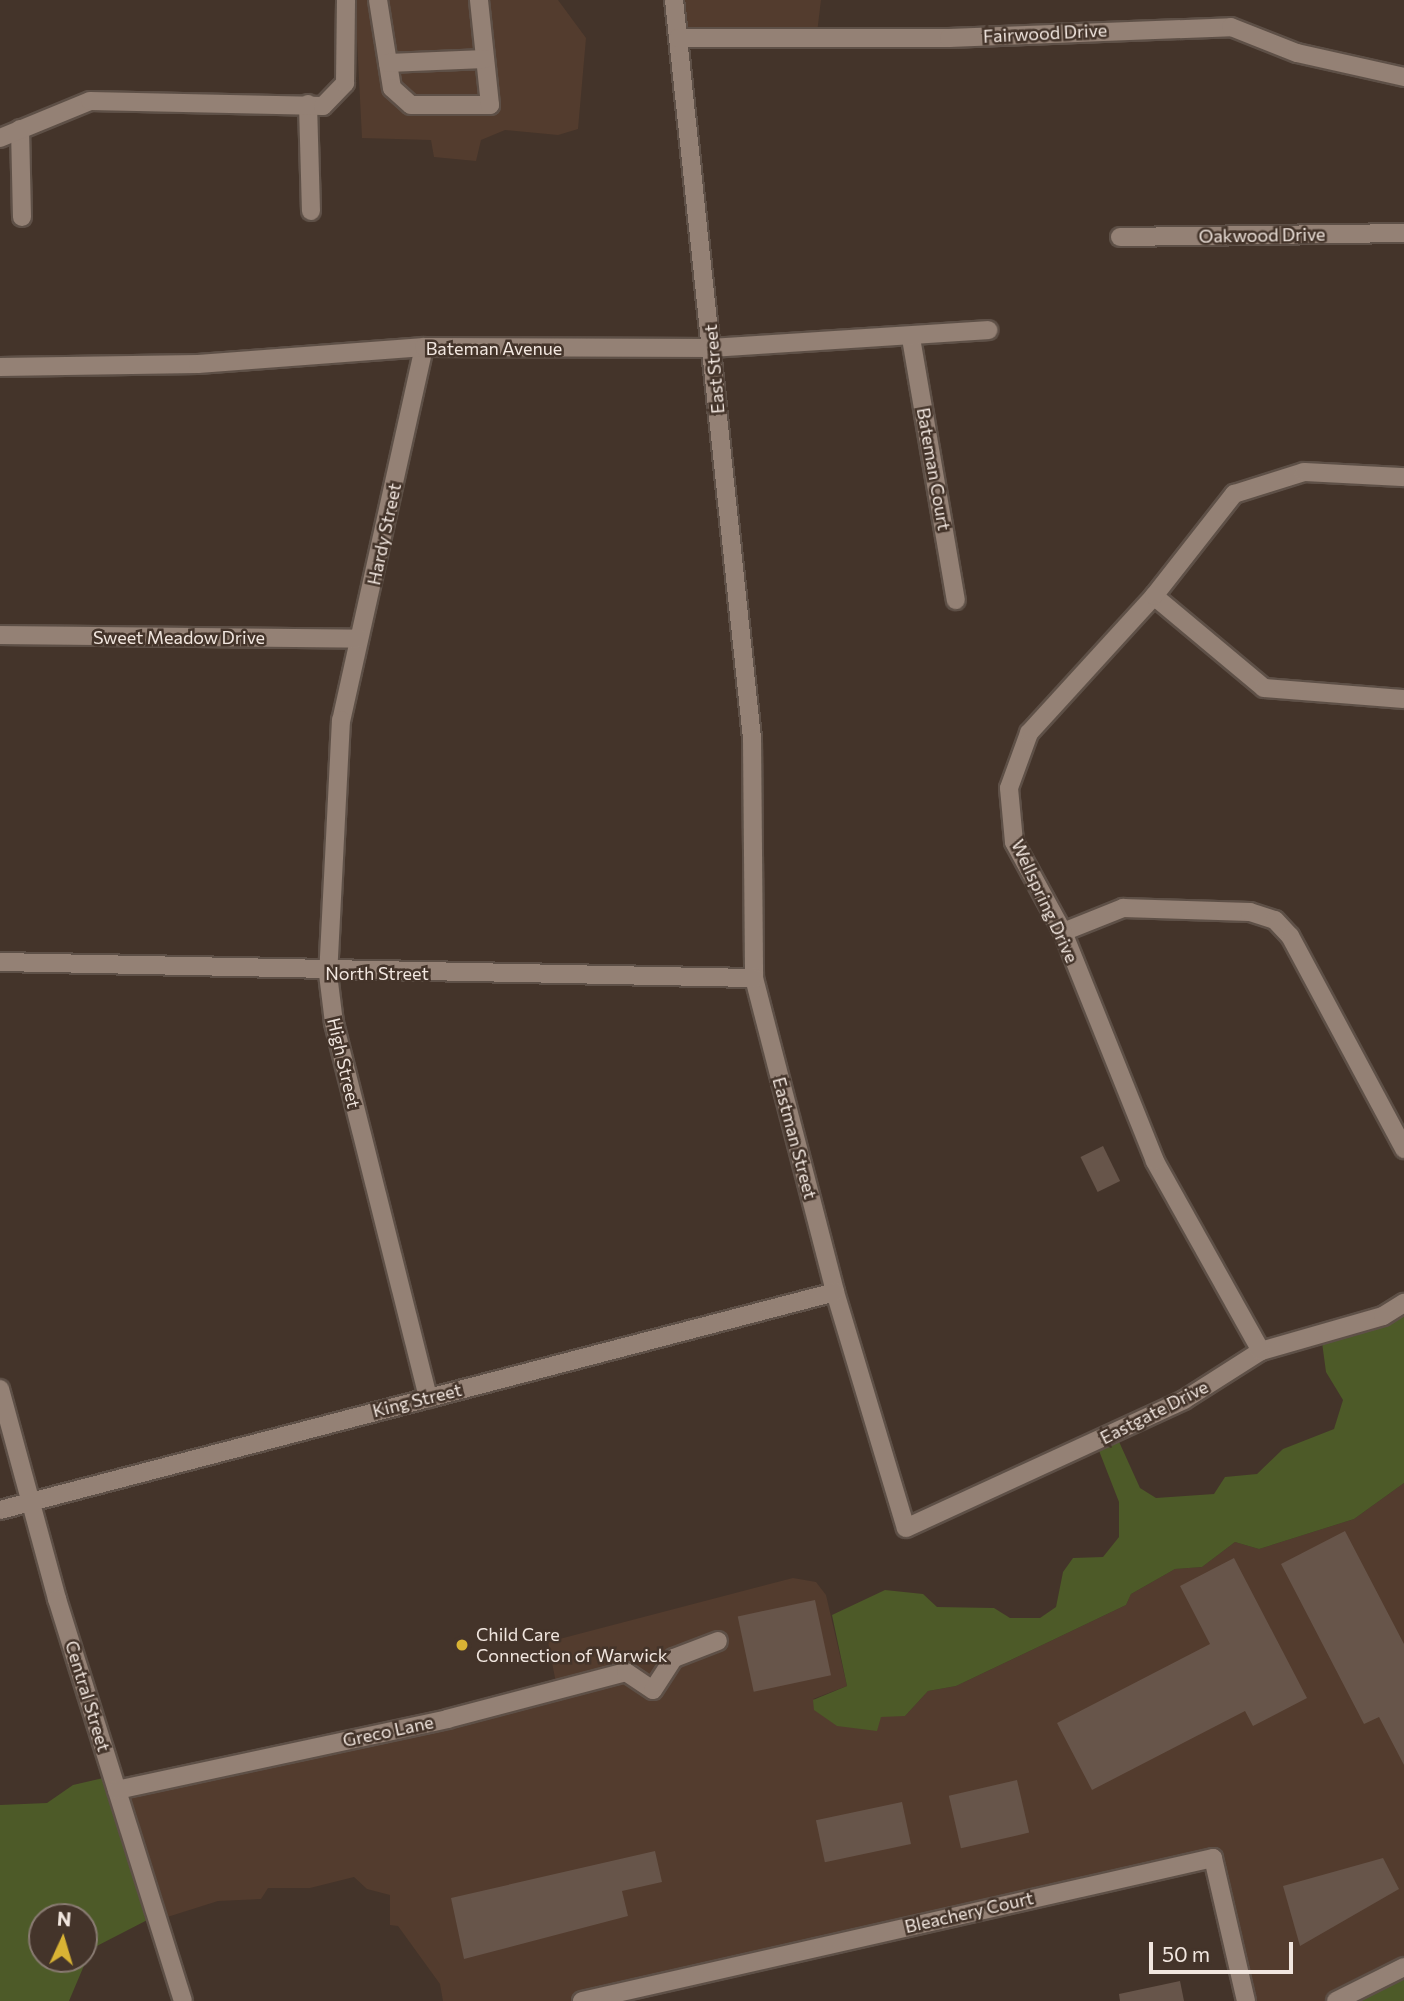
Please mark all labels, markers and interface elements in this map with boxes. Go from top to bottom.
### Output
street label: Fairwood Drive [982,19,1108,47]
street label: Oakwood Drive [1198,223,1326,247]
street label: East Street [699,323,729,415]
street label: Bateman Avenue [426,337,562,359]
street label: Bateman Court [913,406,955,532]
street label: Hardy Street [363,481,405,587]
street label: Sweet Meadow Drive [93,626,265,648]
street label: Wellspring Drive [1007,836,1083,966]
street label: North Street [325,962,429,984]
street label: High Street [323,1016,365,1110]
street label: Eastman Street [768,1075,822,1201]
street label: Eastgate Drive [1096,1376,1212,1448]
street label: King Street [370,1379,464,1421]
place label: Child Care Connection of Warwick [476,1624,668,1666]
marker: Child Care Connection of Warwick [454,1637,470,1653]
street label: Central Street [61,1638,115,1754]
street label: Greco Lane [341,1711,435,1751]
street label: Bleachery Court [903,1887,1035,1937]
north arrow [28,1903,98,1973]
text: N [56,1907,72,1931]
scale bar [1152,1927,1296,1971]
text: 50 m [1162,1941,1210,1966]

